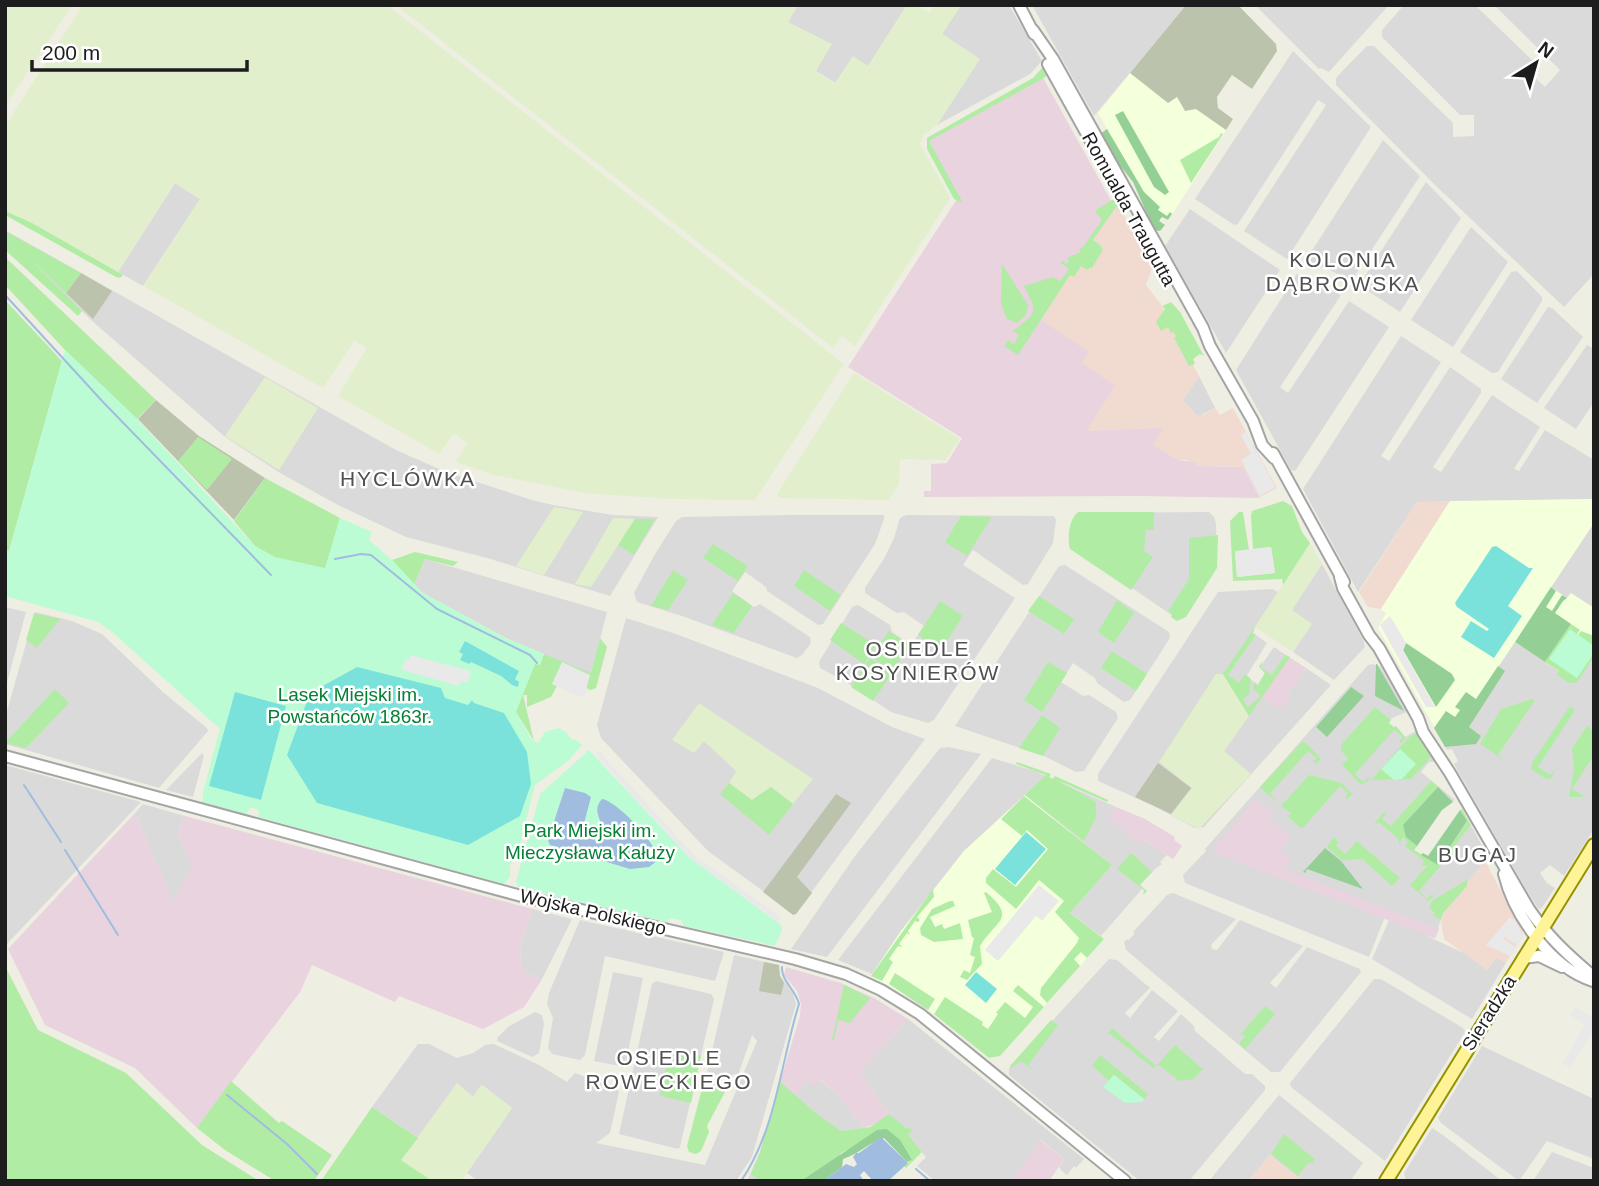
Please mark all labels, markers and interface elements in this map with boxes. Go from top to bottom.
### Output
scale bar [32,28,247,72]
north arrow [1501,28,1571,98]
text: N [1534,37,1558,62]
text: 200 m [42,41,100,64]
street label: Romualda Traugutta [1078,129,1180,290]
district label: KOLONIA DĄBROWSKA [1266,248,1420,295]
district label: HYCLÓWKA [340,467,476,490]
district label: OSIEDLE KOSYNIERÓW [836,637,1000,684]
park label: Lasek Miejski im. Powstańców 1863r. [268,684,432,727]
park label: Park Miejski im. Mieczysława Kałuży [505,820,675,863]
district label: BUGAJ [1438,843,1518,866]
street label: Wojska Polskiego [518,885,668,939]
street label: Sieradzka [1458,971,1521,1054]
district label: OSIEDLE ROWECKIEGO [585,1046,753,1093]

